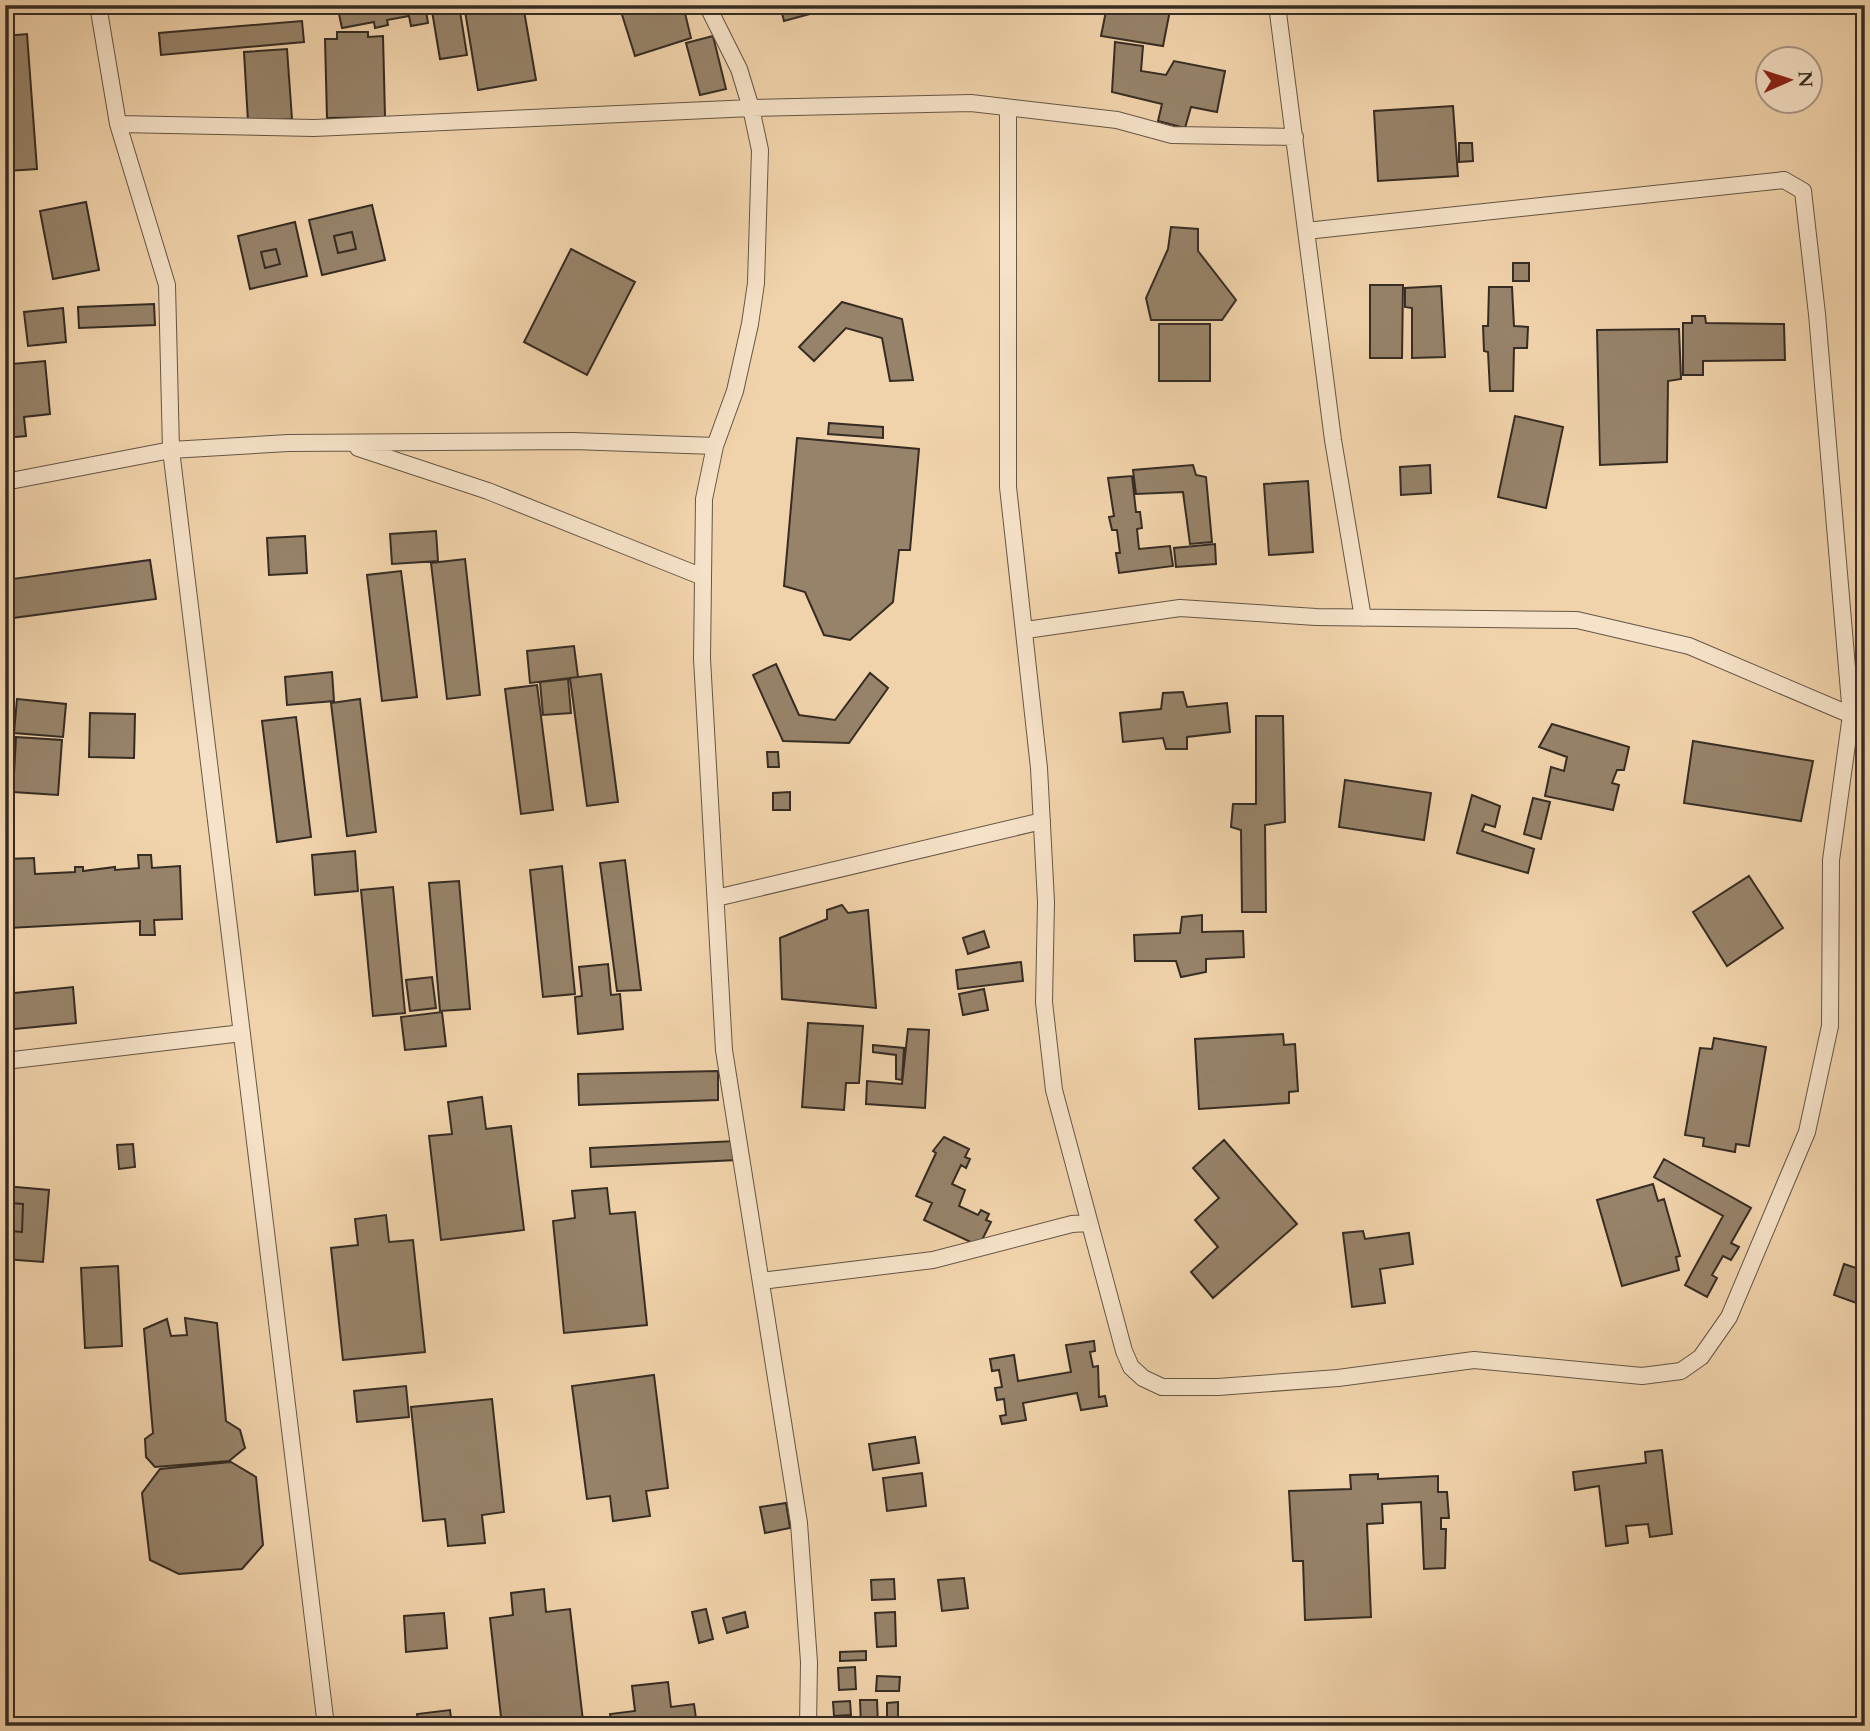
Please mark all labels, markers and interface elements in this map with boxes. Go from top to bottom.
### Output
north arrow [1755,46,1825,116]
text: N [1792,70,1818,89]

